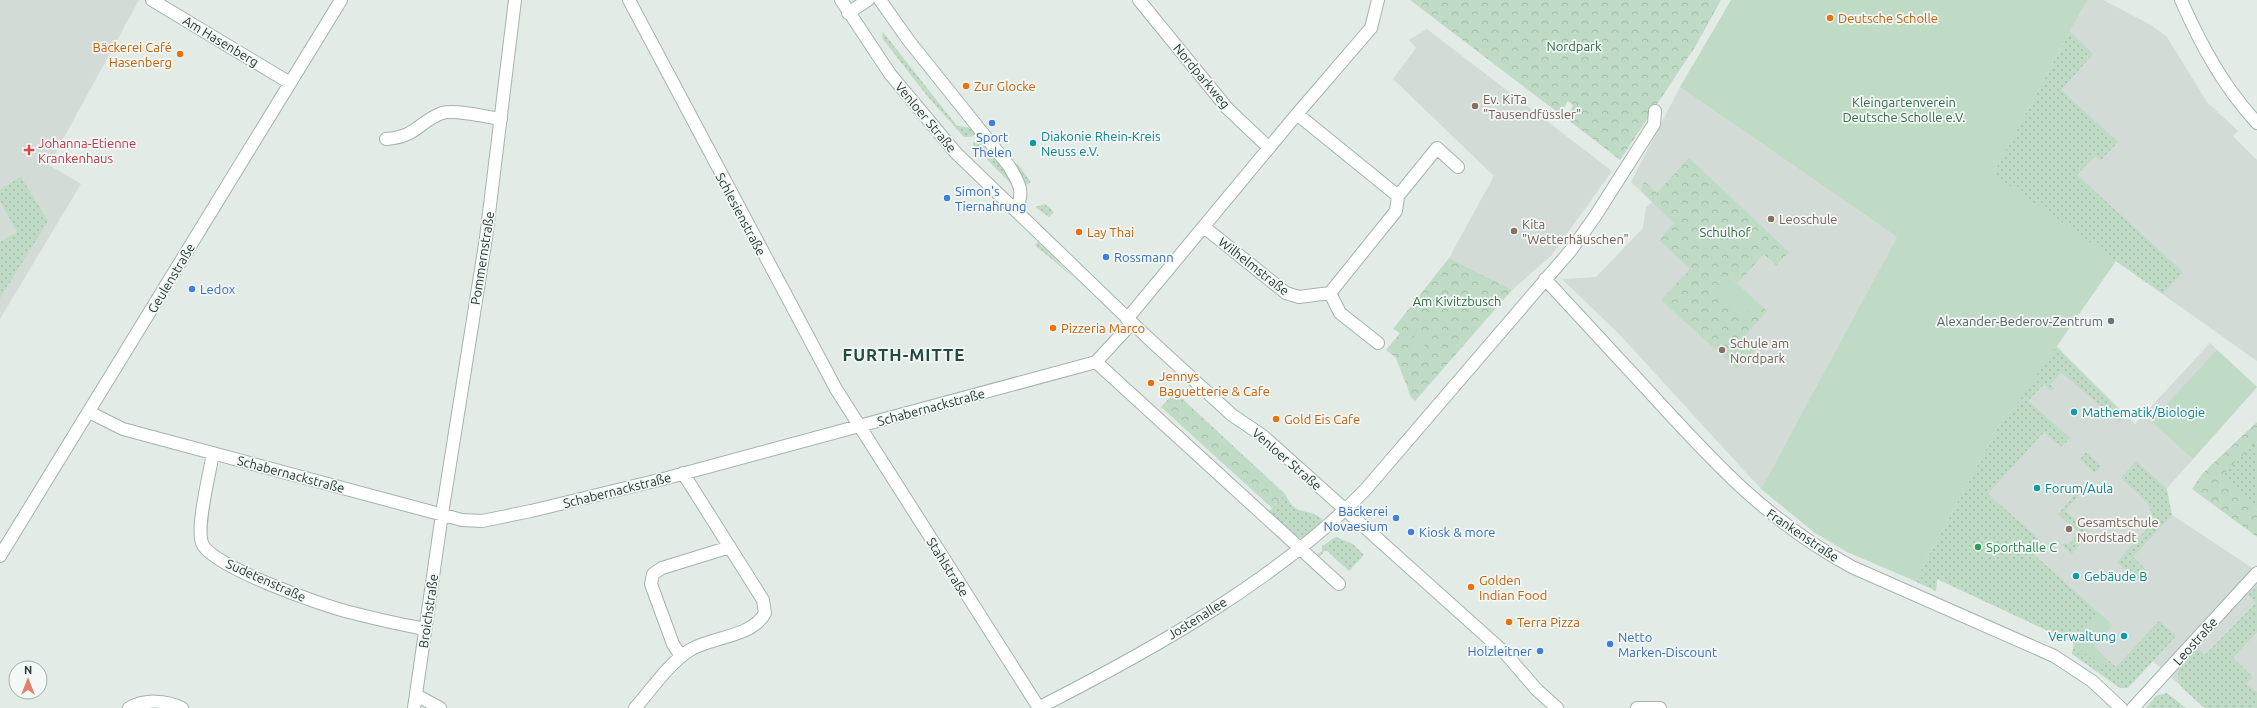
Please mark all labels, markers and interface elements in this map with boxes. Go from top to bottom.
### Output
place label: Deutsche Scholle [1838,11,1938,25]
street label: Am Hasenberg [181,13,261,69]
marker: Deutsche Scholle [1825,13,1835,23]
park label: Nordpark [1546,39,1602,53]
place label: Bäckerei Café Hasenberg [92,40,172,69]
street label: Nordparkweg [1171,41,1233,111]
marker: Bäckerei Café Hasenberg [175,49,185,59]
street label: Venloer Straße [893,79,959,155]
place label: Zur Glocke [974,79,1036,93]
marker: Zur Glocke [961,81,971,91]
place label: Ev. KiTa "Tausendfüssler" [1483,92,1581,121]
park label: Kleingartenverein Deutsche Scholle e.V. [1842,95,1966,124]
marker: Ev. KiTa "Tausendfüssler" [1470,101,1480,111]
marker: Sport Thelen [987,118,997,128]
place label: Diakonie Rhein-Kreis Neuss e.V. [1041,129,1161,158]
place label: Sport Thelen [972,130,1012,159]
place label: Johanna-Etienne Krankenhaus [38,136,136,165]
marker: Diakonie Rhein-Kreis Neuss e.V. [1028,138,1038,148]
marker: Johanna-Etienne Krankenhaus [23,144,35,156]
street label: Schlesienstraße [713,170,769,258]
place label: Simon's Tiernahrung [955,184,1027,213]
marker: Simon's Tiernahrung [942,193,952,203]
street label: Pommernstraße [468,210,496,306]
place label: Leoschule [1779,212,1838,226]
marker: Leoschule [1766,214,1776,224]
place label: Kita "Wetterhäuschen" [1522,217,1629,246]
place label: Lay Thai [1087,225,1134,239]
park label: Schulhof [1699,225,1751,239]
marker: Kita "Wetterhäuschen" [1509,226,1519,236]
marker: Lay Thai [1074,227,1084,237]
street label: Wilhelmstraße [1216,234,1292,298]
street label: Geulenstraße [145,241,197,315]
place label: Rossmann [1114,250,1174,264]
marker: Rossmann [1101,252,1111,262]
place label: Ledox [200,282,236,296]
marker: Ledox [187,284,197,294]
park label: Am Kivitzbusch [1413,294,1501,308]
place label: Alexander-Bederov-Zentrum [1937,314,2103,328]
marker: Alexander-Bederov-Zentrum [2106,316,2116,326]
place label: Pizzeria Marco [1061,321,1145,335]
marker: Pizzeria Marco [1048,323,1058,333]
place label: Schule am Nordpark [1730,336,1789,365]
district label: FURTH-MITTE [843,345,965,364]
marker: Schule am Nordpark [1717,345,1727,355]
place label: Jennys Baguetterie & Cafe [1159,369,1270,398]
marker: Jennys Baguetterie & Cafe [1146,378,1156,388]
street label: Schabernackstraße [876,386,986,428]
place label: Mathematik/Biologie [2082,405,2205,419]
marker: Mathematik/Biologie [2069,407,2079,417]
place label: Gold Eis Cafe [1284,412,1360,426]
marker: Gold Eis Cafe [1271,414,1281,424]
street label: Venloer Straße [1250,425,1324,493]
street label: Schabernackstraße [236,453,346,495]
street label: Schabernackstraße [562,470,672,510]
place label: Forum/Aula [2045,481,2113,495]
marker: Forum/Aula [2032,483,2042,493]
place label: Bäckerei Novaesium [1324,504,1388,533]
street label: Frankenstraße [1764,506,1842,564]
marker: Bäckerei Novaesium [1391,513,1401,523]
place label: Gesamtschule Nordstadt [2077,515,2159,544]
marker: Gesamtschule Nordstadt [2064,524,2074,534]
place label: Kiosk & more [1419,525,1496,539]
marker: Kiosk & more [1406,527,1416,537]
street label: Stahlstraße [924,535,972,599]
place label: Sporthalle C [1986,540,2057,554]
marker: Sporthalle C [1973,542,1983,552]
street label: Sudetenstraße [224,556,308,604]
place label: Gebäude B [2084,569,2148,583]
marker: Gebäude B [2071,571,2081,581]
street label: Broichstraße [416,573,440,649]
place label: Golden Indian Food [1479,573,1547,602]
marker: Golden Indian Food [1466,582,1476,592]
street label: Jostenallee [1165,594,1229,642]
street label: Leostraße [2170,614,2220,668]
place label: Terra Pizza [1517,615,1580,629]
marker: Terra Pizza [1504,617,1514,627]
place label: Verwaltung [2048,629,2116,643]
place label: Netto Marken-Discount [1618,630,1717,659]
marker: Verwaltung [2119,631,2129,641]
marker: Netto Marken-Discount [1605,639,1615,649]
place label: Holzleitner [1468,644,1532,658]
marker: Holzleitner [1535,646,1545,656]
north arrow [8,660,48,700]
text: N [24,664,32,676]

